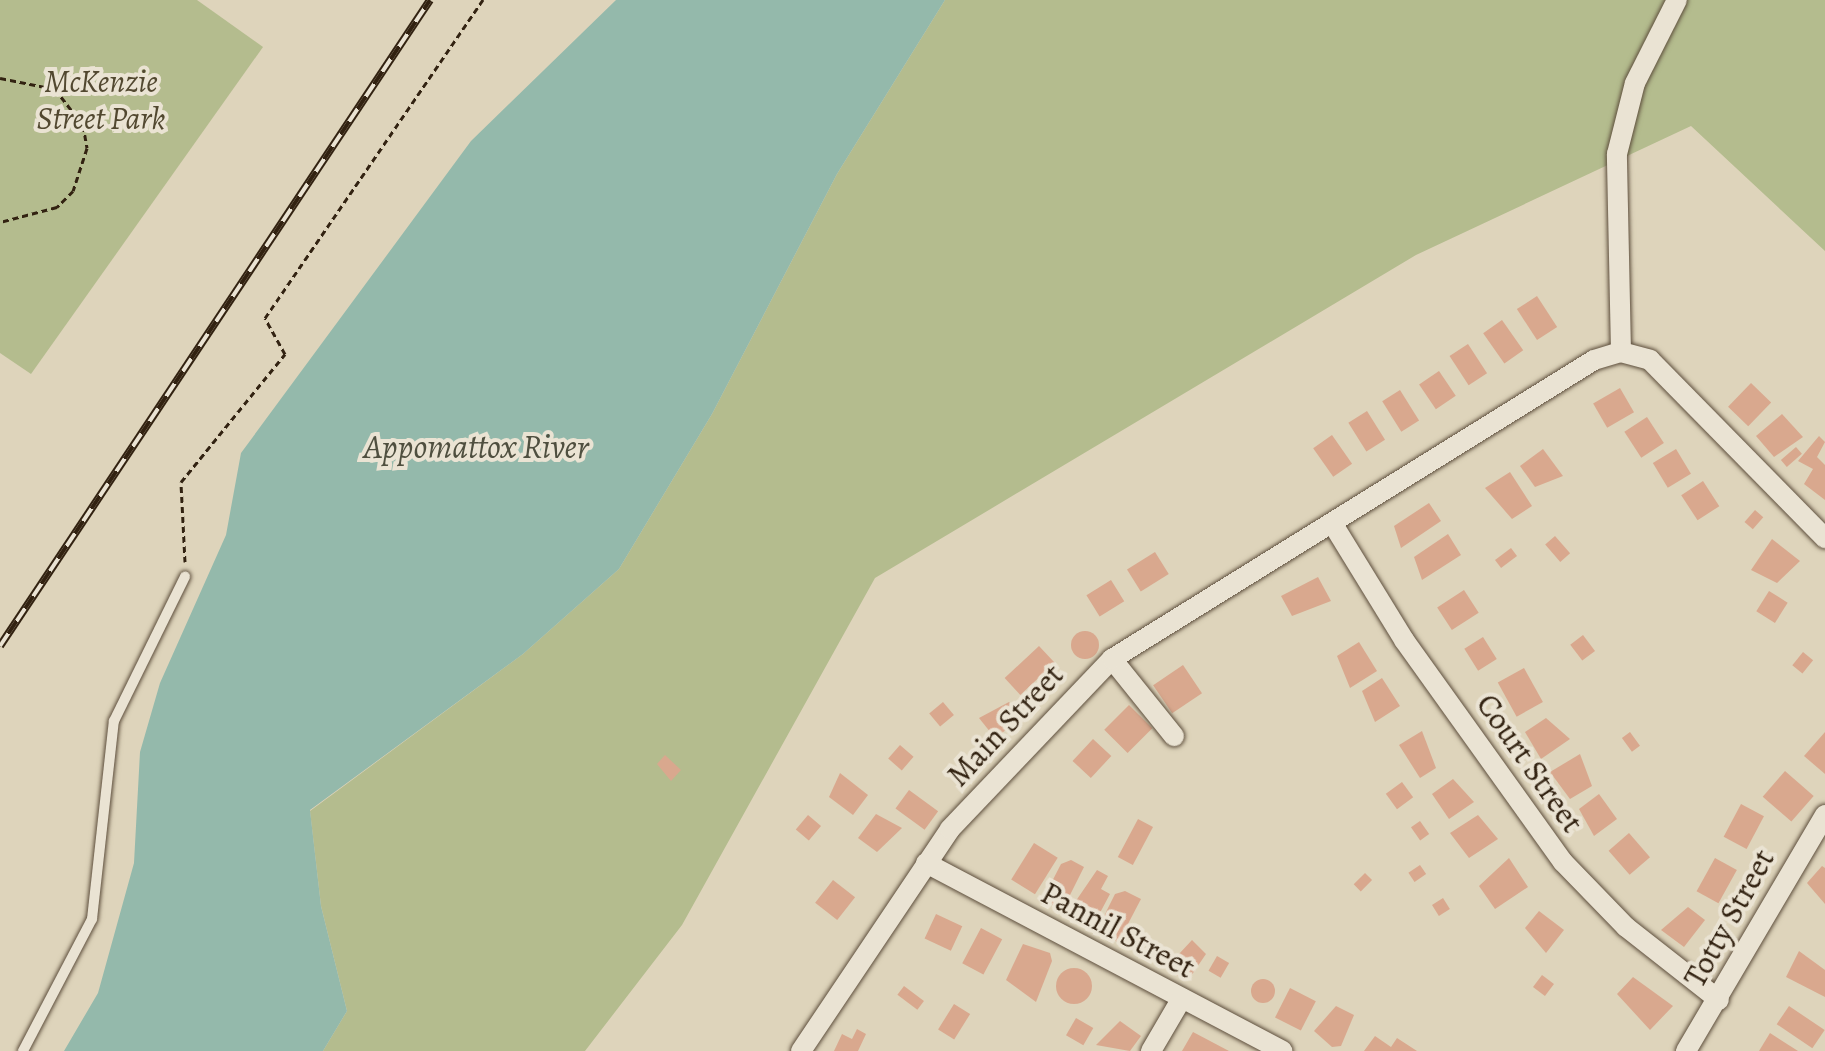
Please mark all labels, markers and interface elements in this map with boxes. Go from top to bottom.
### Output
park label: McKenzie Street Park [36,63,166,138]
water label: Appomattox River [364,427,588,467]
street label: Main Street [939,656,1071,794]
street label: Court Street [1468,686,1592,840]
street label: Totty Street [1675,842,1783,994]
street label: Pannil Street [1034,873,1202,987]

